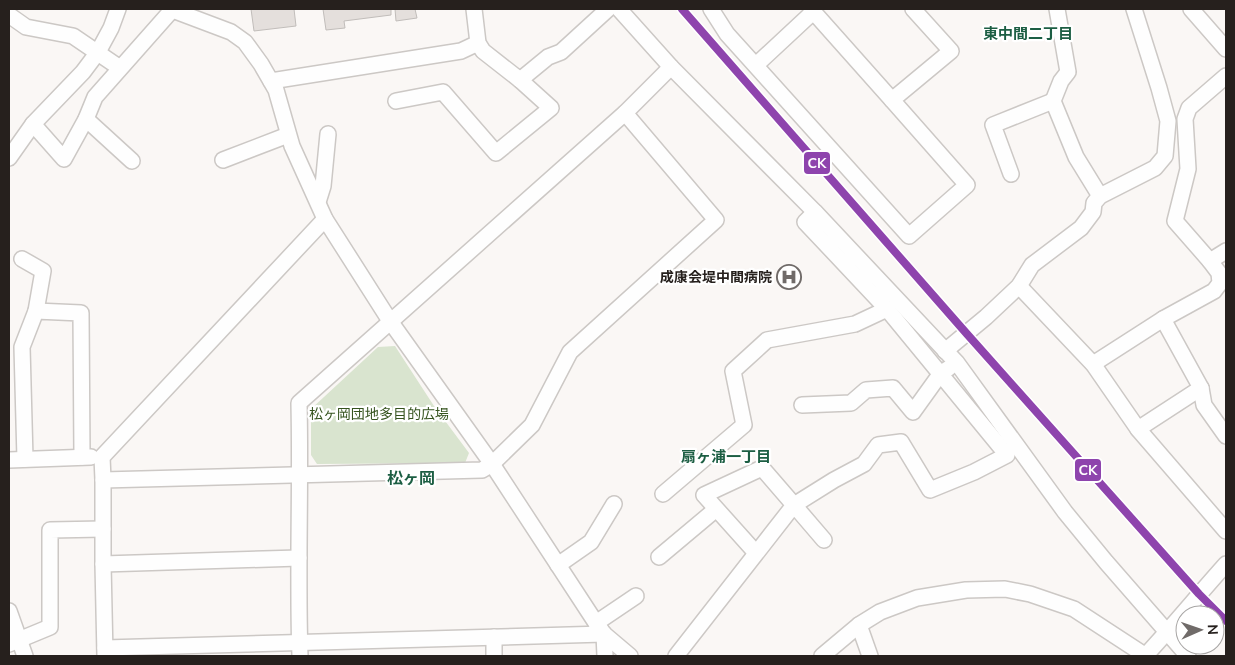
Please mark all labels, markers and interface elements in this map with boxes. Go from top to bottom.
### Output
district label: 東中間二丁目 [983,24,1073,44]
line badge: CK [803,151,831,175]
text: CK [808,154,827,173]
hospital icon: 成康会堤中間病院 [776,264,802,290]
place label: 成康会堤中間病院 [660,268,772,287]
park label: 松ヶ岡団地多目的広場 [309,405,449,424]
district label: 扇ヶ浦一丁目 [681,447,771,467]
line badge: CK [1074,458,1102,482]
text: CK [1079,461,1098,480]
district label: 松ヶ岡 [387,468,435,490]
north arrow [1175,605,1225,655]
text: N [1203,624,1222,635]

